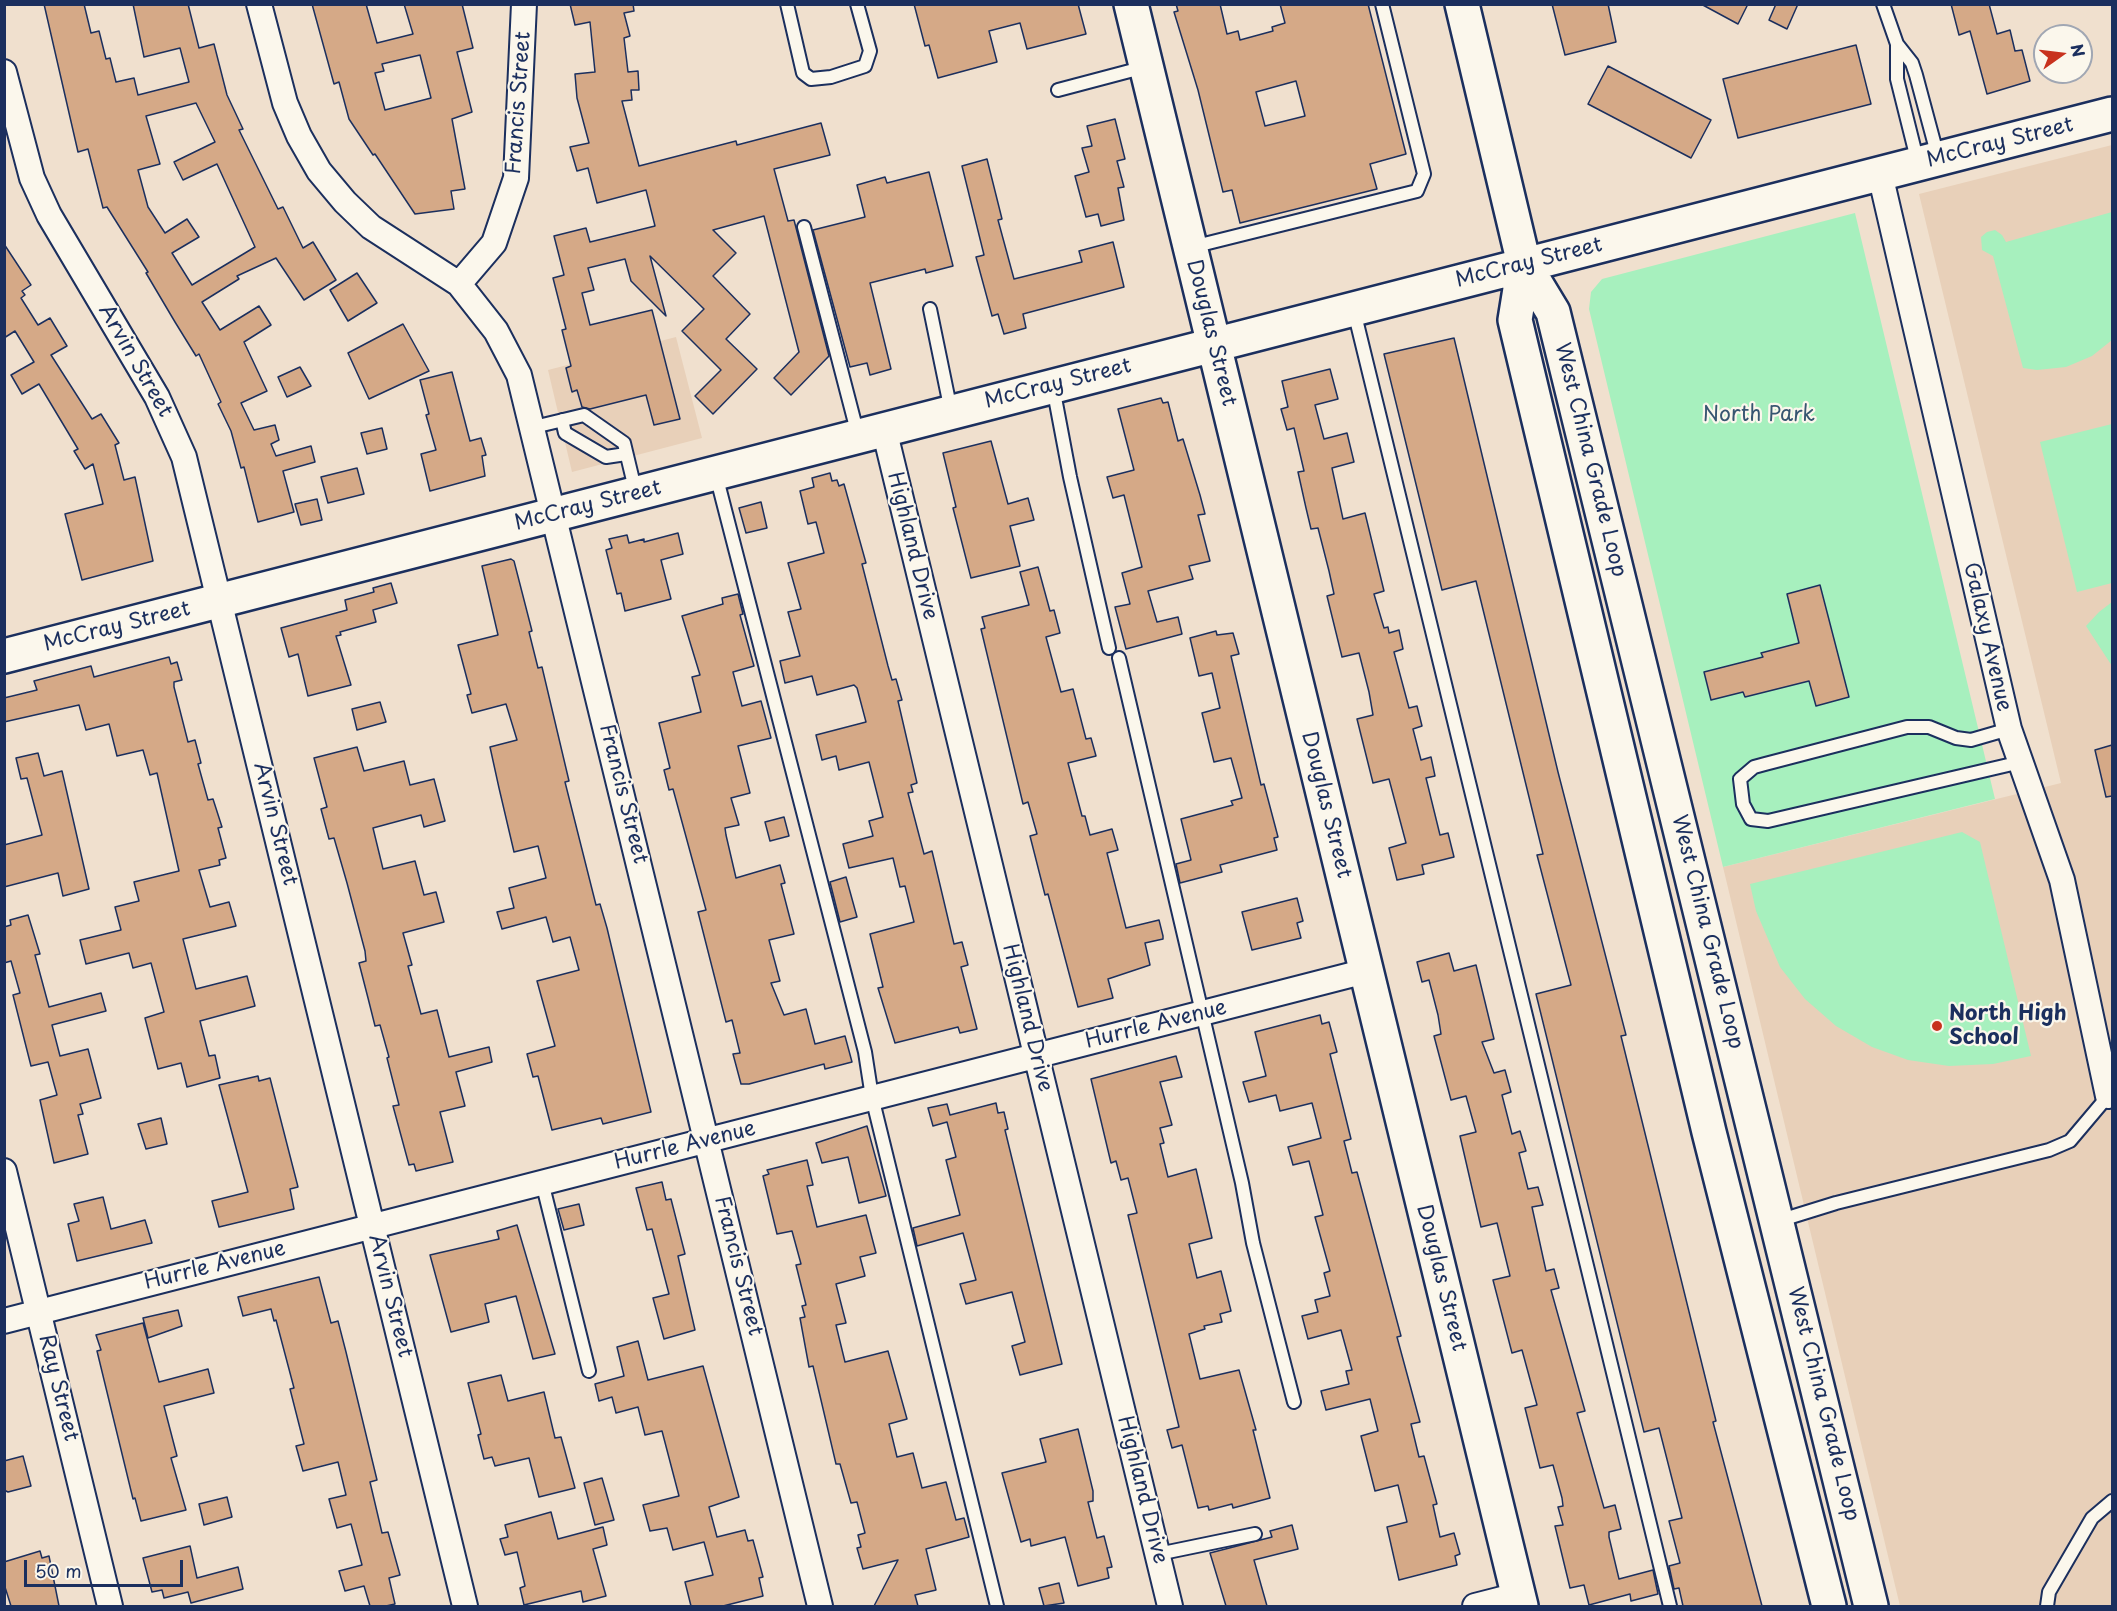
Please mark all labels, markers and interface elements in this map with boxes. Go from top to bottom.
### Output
north arrow [2033,24,2093,84]
street label: Francis Street [501,31,537,175]
text: N [2065,41,2092,59]
street label: McCray Street [1924,113,2076,173]
street label: McCray Street [1453,233,1605,293]
street label: Douglas Street [1181,257,1241,409]
street label: Arvin Street [93,300,177,422]
street label: West China Grade Loop [1549,340,1631,580]
street label: McCray Street [982,354,1134,414]
park label: North Park [1703,402,1815,428]
street label: Highland Drive [881,470,943,622]
street label: McCray Street [512,476,664,536]
street label: Galaxy Avenue [1958,560,2016,714]
street label: McCray Street [41,597,193,657]
street label: Francis Street [593,721,653,867]
street label: Douglas Street [1296,729,1356,881]
street label: Arvin Street [248,760,302,888]
street label: West China Grade Loop [1666,812,1748,1052]
street label: Highland Drive [996,942,1058,1094]
street label: Hurrle Avenue [1083,995,1229,1055]
place label: North High School [1949,1001,2067,1051]
marker: North High School [1930,1019,1944,1033]
street label: Hurrle Avenue [612,1116,758,1176]
street label: Francis Street [708,1193,768,1339]
street label: Douglas Street [1411,1202,1471,1354]
street label: Arvin Street [363,1232,417,1360]
street label: Hurrle Avenue [142,1236,288,1296]
street label: West China Grade Loop [1782,1284,1864,1524]
street label: Ray Street [33,1332,83,1444]
street label: Highland Drive [1111,1414,1173,1566]
scale bar [27,1548,186,1586]
text: 50 m [35,1557,82,1584]

